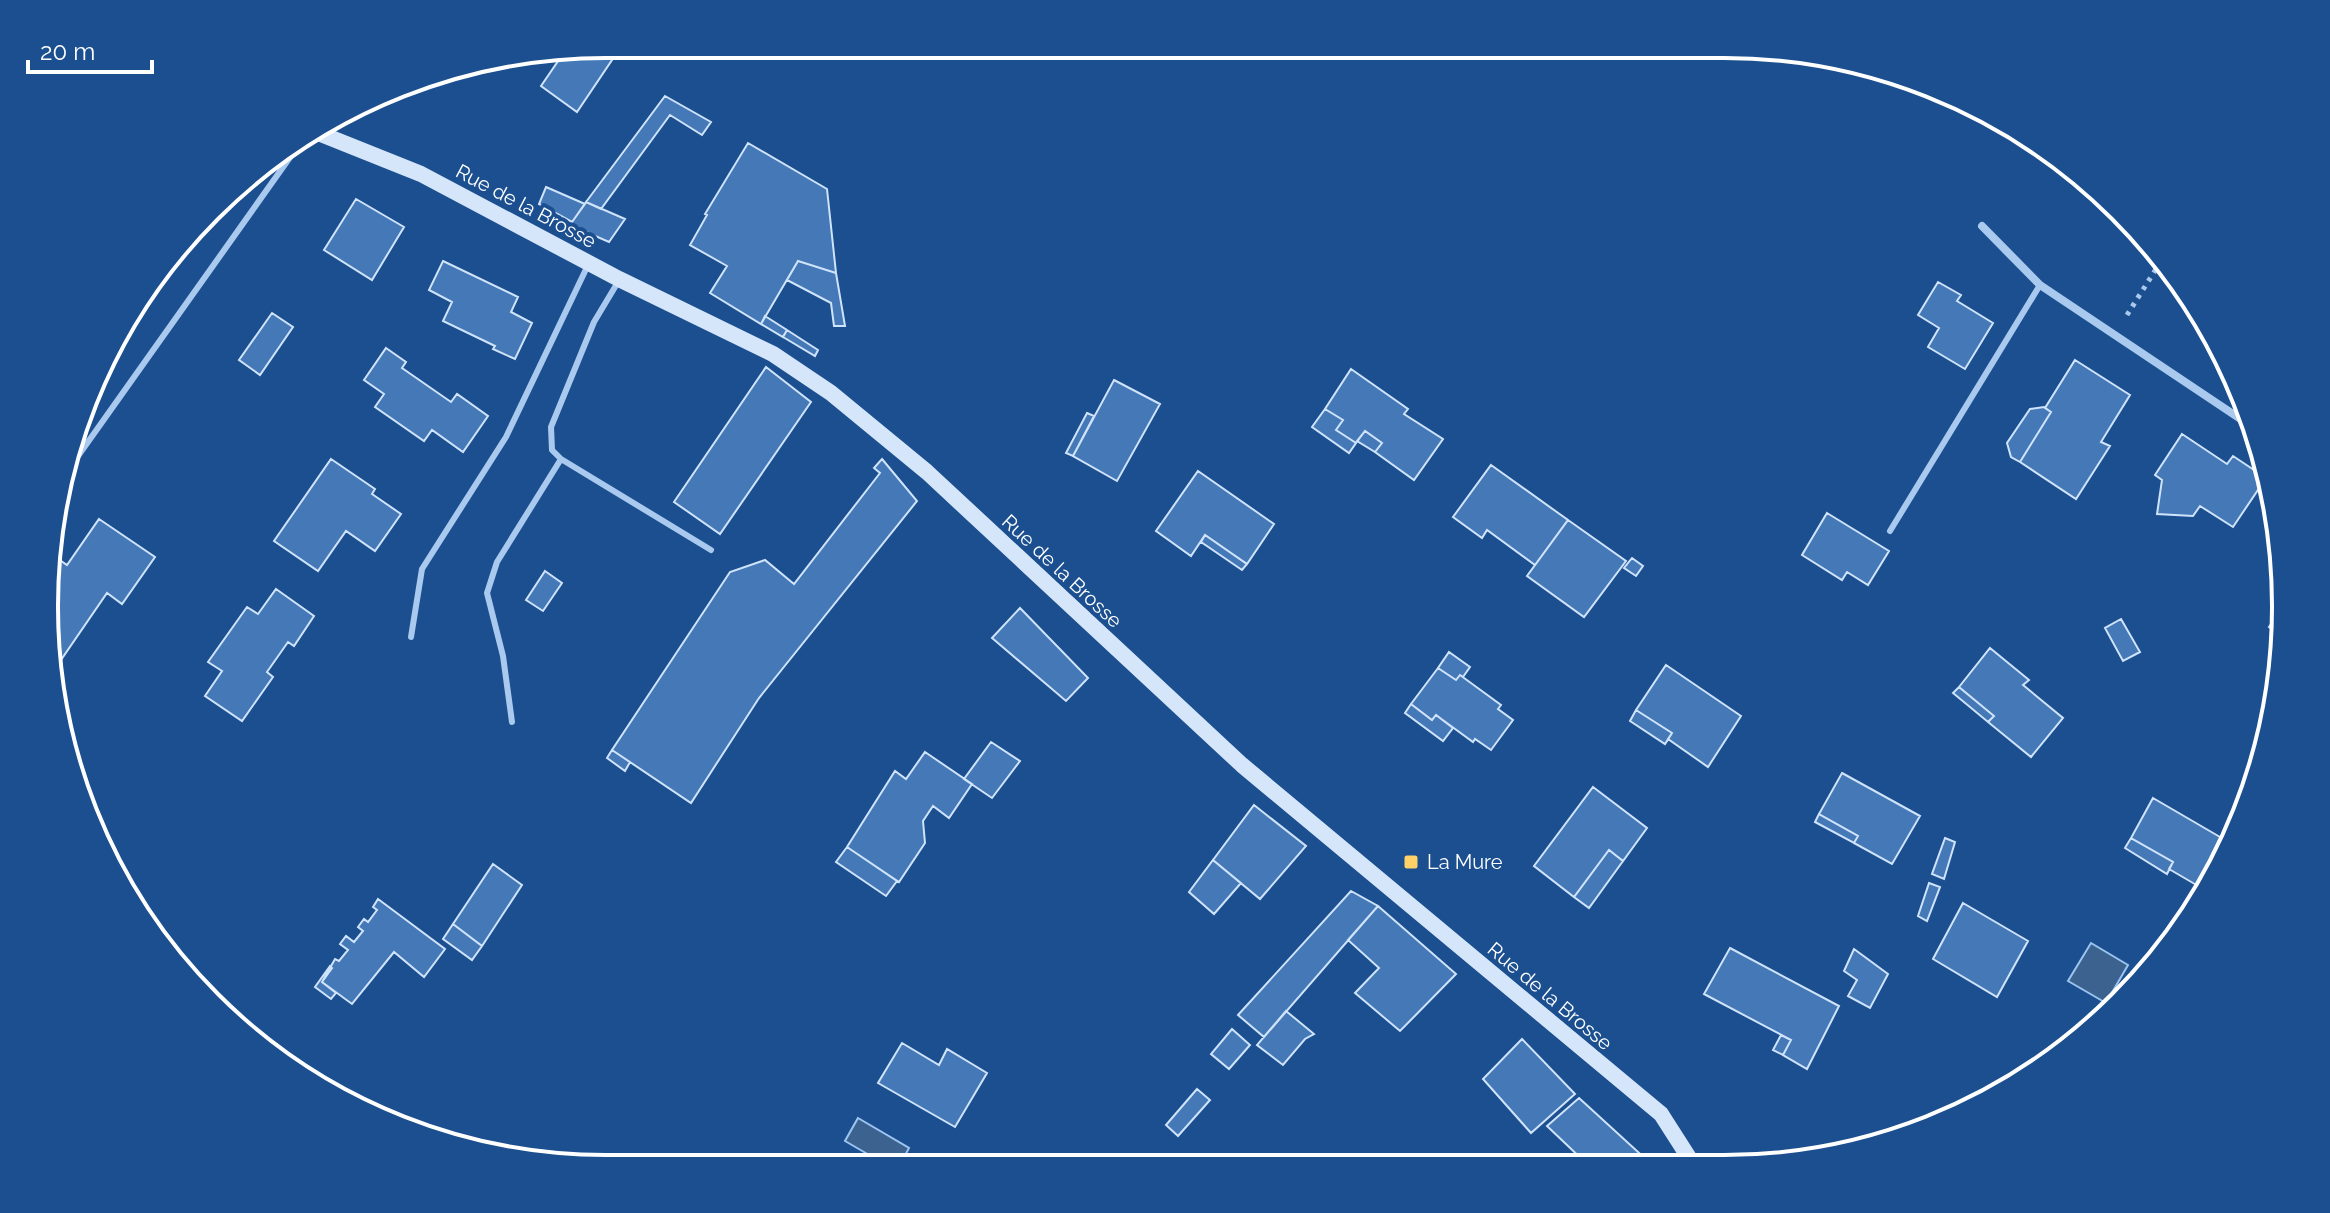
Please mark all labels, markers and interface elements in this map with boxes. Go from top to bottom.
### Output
scale bar [28,24,152,74]
text: 20 m [40,37,95,66]
street label: Rue de la Brosse [452,159,600,253]
street label: Rue de la Brosse [997,509,1127,633]
place label: La Mure [1427,850,1503,874]
marker: La Mure [1402,853,1420,871]
street label: Rue de la Brosse [1483,937,1617,1055]

